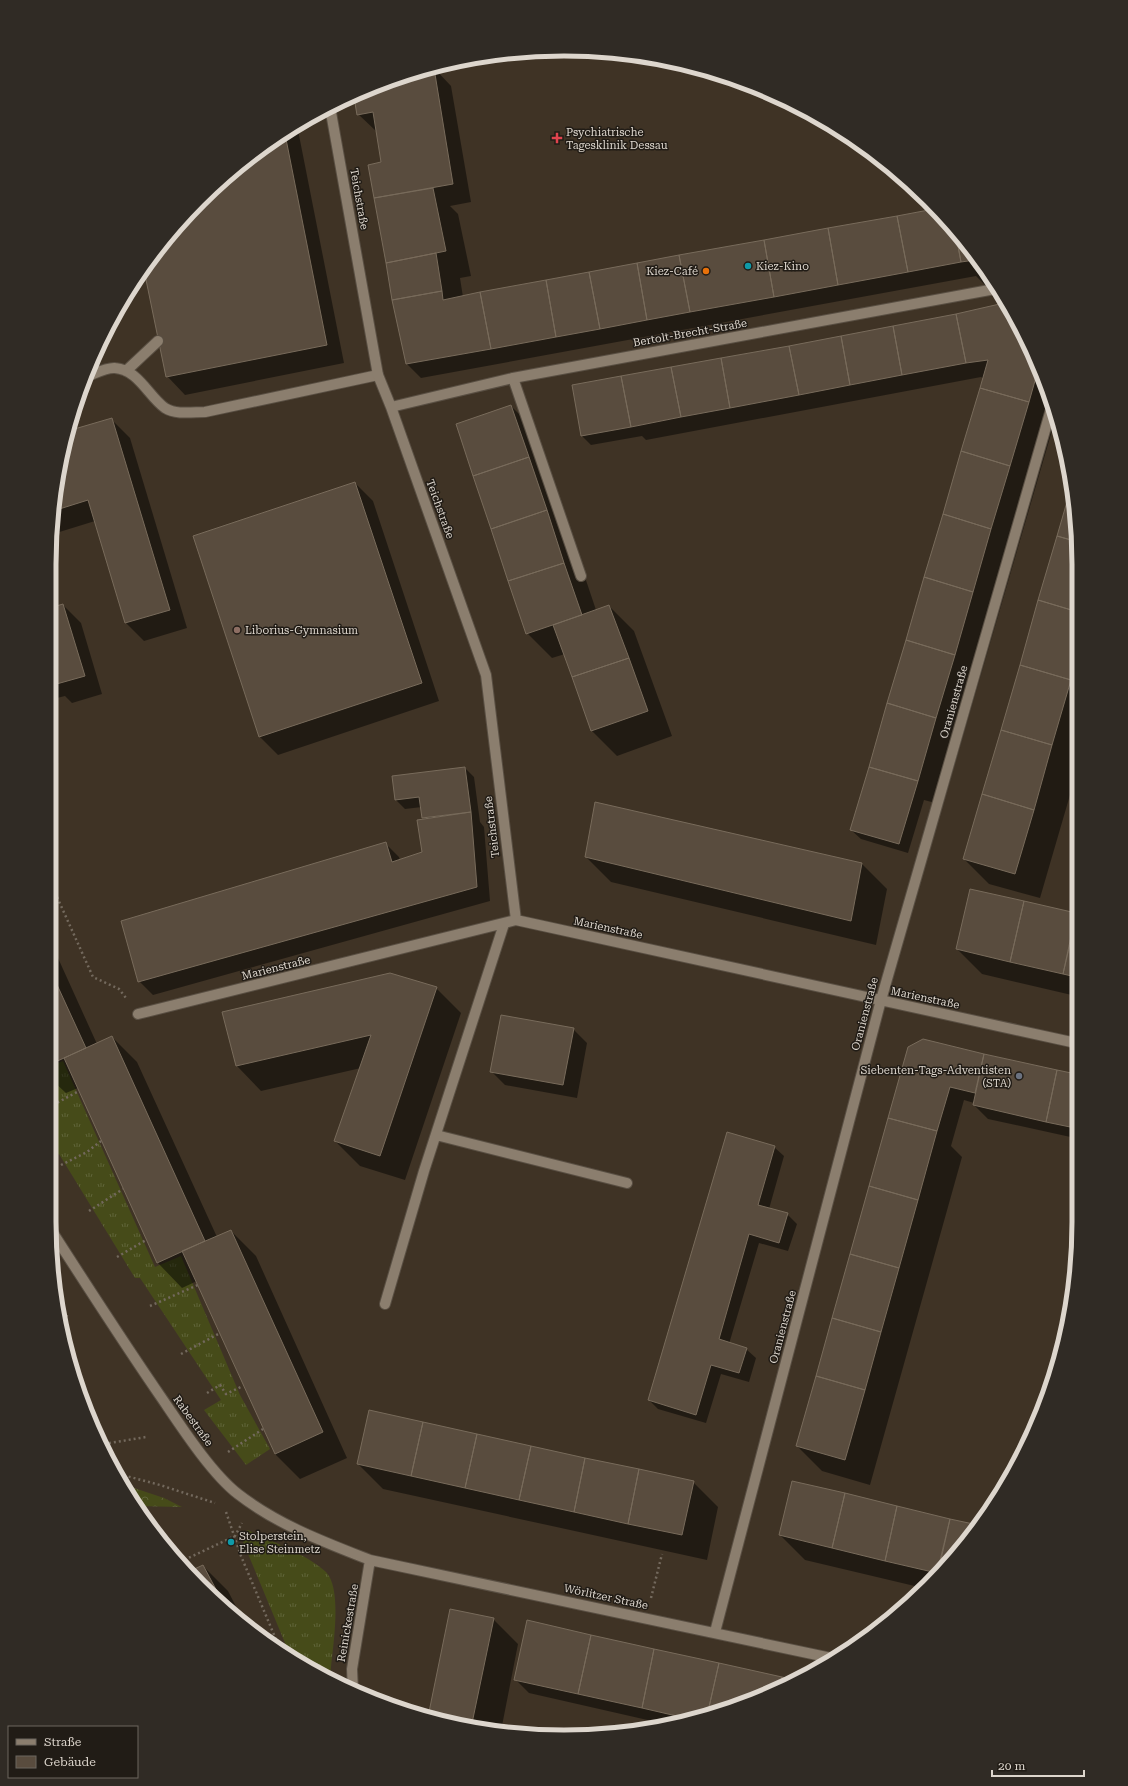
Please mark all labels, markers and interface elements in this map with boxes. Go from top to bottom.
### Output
place label: Psychiatrische Tagesklinik Dessau [566,126,668,152]
marker: Psychiatrische Tagesklinik Dessau [551,132,563,144]
street label: Teichstraße [347,167,371,231]
place label: Kiez-Kino [756,260,809,273]
marker: Kiez-Kino [743,261,753,271]
place label: Kiez-Café [646,265,698,278]
marker: Kiez-Café [701,266,711,276]
street label: Bertolt-Brecht-Straße [632,317,748,349]
street label: Teichstraße [423,478,457,540]
place label: Liborius-Gymnasium [245,624,358,637]
marker: Liborius-Gymnasium [232,625,242,635]
street label: Oranienstraße [937,664,971,740]
street label: Teichstraße [482,795,502,859]
street label: Marienstraße [572,914,644,942]
street label: Marienstraße [240,953,312,983]
street label: Oranienstraße [849,976,881,1052]
street label: Marienstraße [889,984,961,1012]
place label: Siebenten-Tags-Adventisten (STA) [860,1064,1011,1090]
marker: Siebenten-Tags-Adventisten (STA) [1014,1071,1024,1081]
street label: Oranienstraße [767,1289,799,1365]
street label: Rabestraße [170,1393,216,1449]
place label: Stolperstein, Elise Steinmetz [239,1530,320,1556]
marker: Stolperstein, Elise Steinmetz [226,1537,236,1547]
street label: Wörlitzer Straße [563,1582,649,1612]
street label: Reinickestraße [335,1583,361,1663]
legend [8,1726,138,1778]
text: Straße [44,1735,82,1749]
scale bar [992,1752,1084,1778]
text: Gebäude [44,1755,96,1769]
text: 20 m [998,1759,1025,1773]

